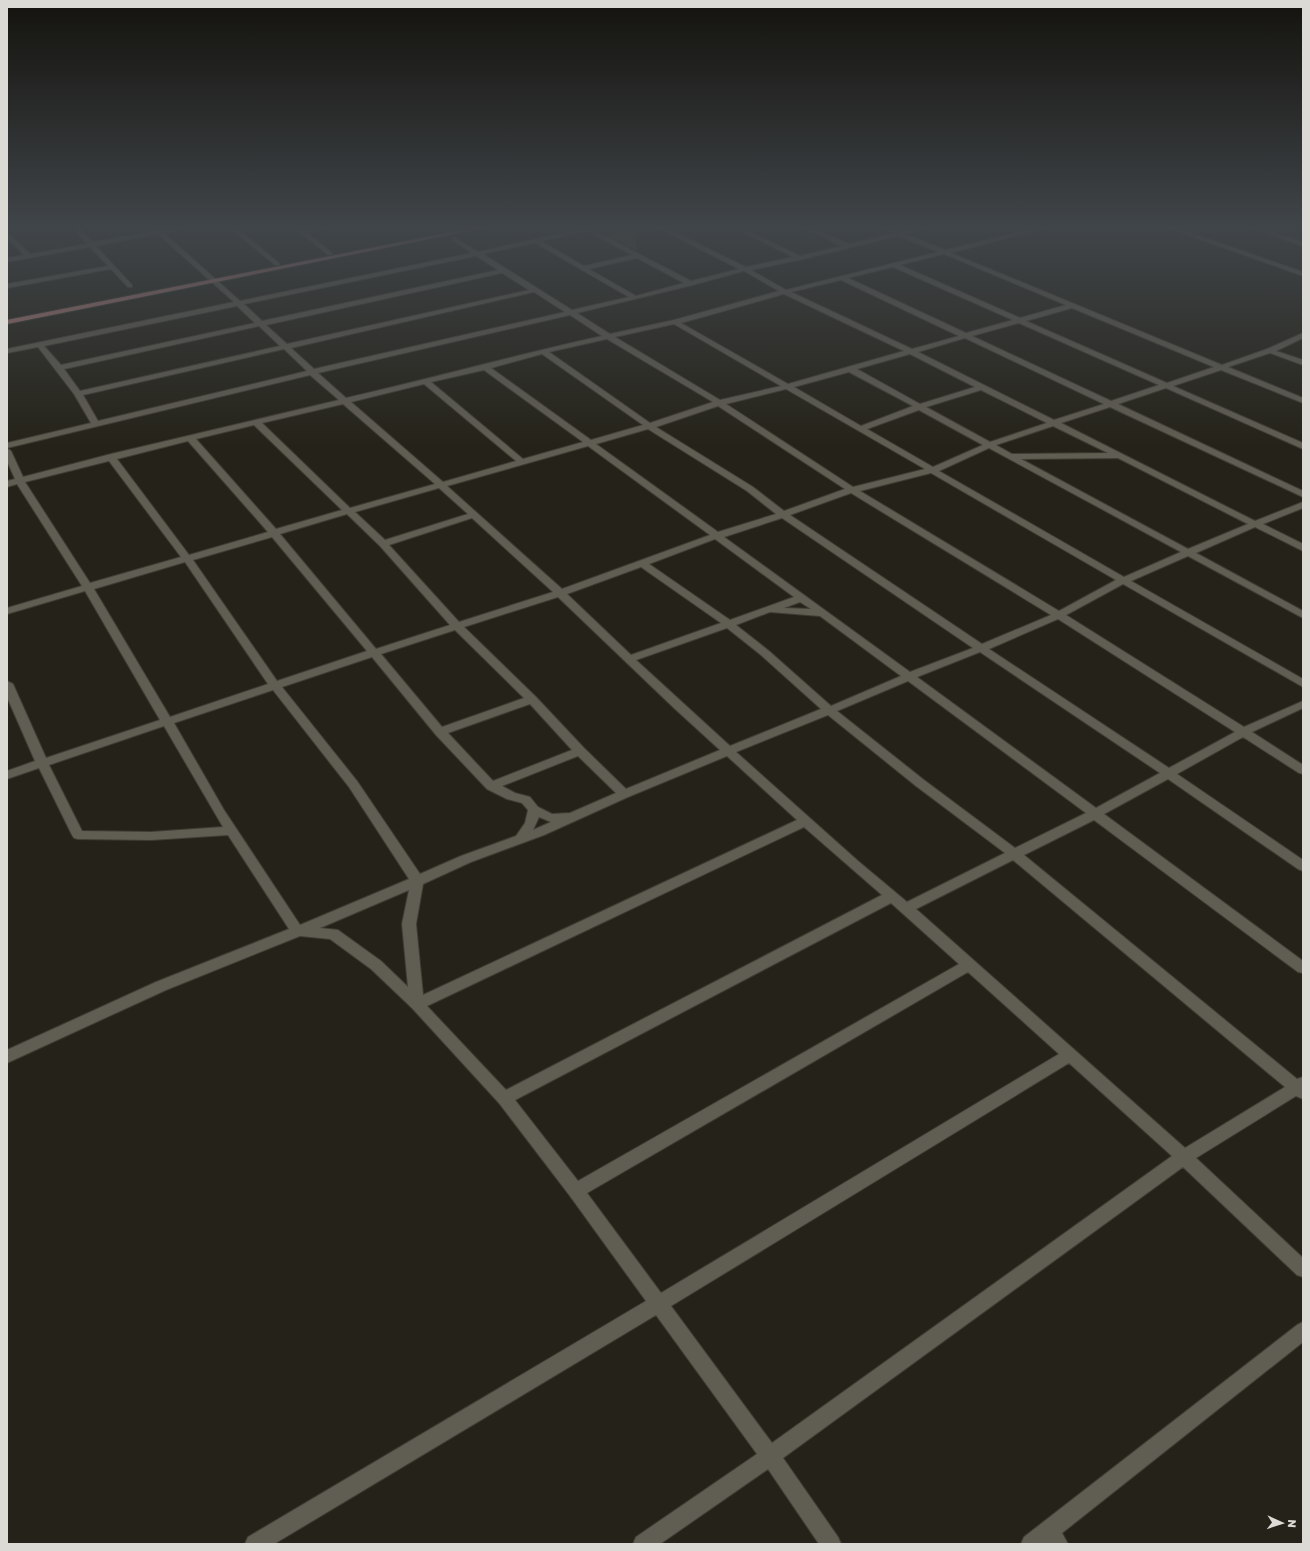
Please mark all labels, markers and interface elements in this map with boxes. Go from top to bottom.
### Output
north arrow [1262,1503,1302,1543]
text: N [1286,1519,1299,1528]

